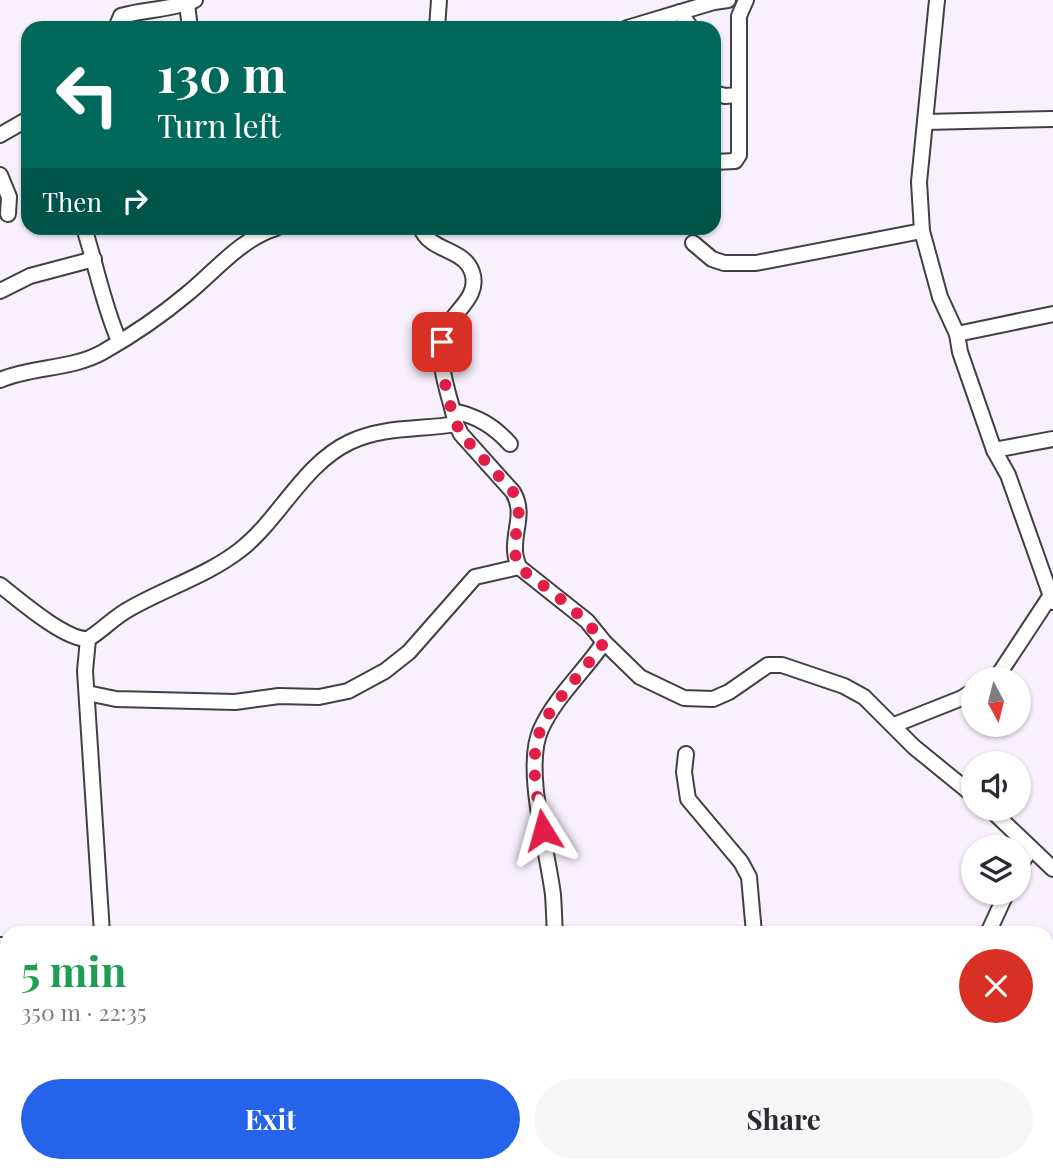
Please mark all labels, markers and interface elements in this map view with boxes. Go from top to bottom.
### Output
text: 130 m [157,40,287,105]
icon: left [42,49,133,140]
text: Turn left [157,103,281,146]
icon: right [116,182,154,220]
text: Then [42,184,102,219]
pin [412,312,472,372]
icon: arrive [423,323,461,361]
north arrow [961,667,1031,737]
map controls [961,667,1031,905]
button: sound [961,751,1031,821]
position arrow [506,793,580,867]
button: layers [961,835,1031,905]
text: 5 min [21,942,126,998]
button: close [959,949,1033,1023]
text: 350 m · 22:35 [21,996,146,1027]
button: Exit [21,1079,520,1159]
button: Share [534,1079,1033,1159]

